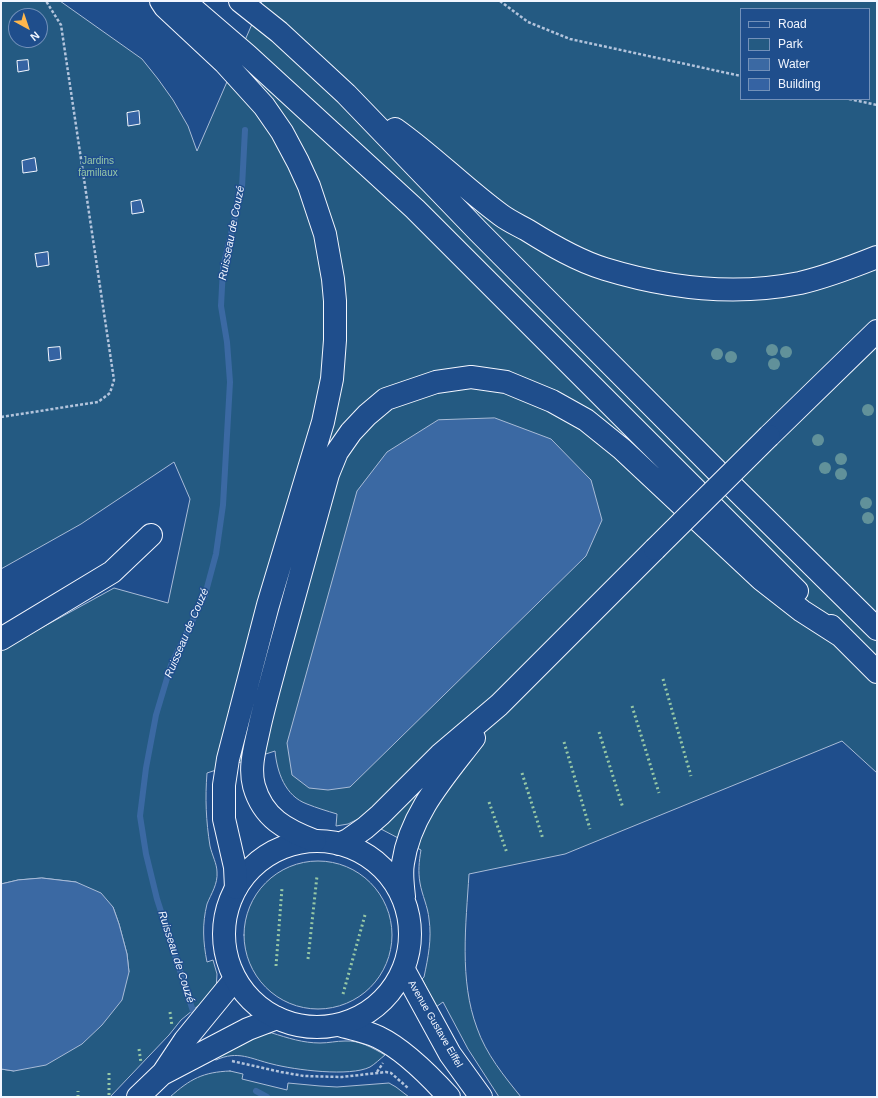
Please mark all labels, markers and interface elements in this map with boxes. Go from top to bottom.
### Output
north arrow [8,8,48,48]
legend [740,8,870,100]
text: Road [778,17,807,31]
text: N [28,29,42,44]
text: Park [778,37,803,51]
text: Water [778,57,810,71]
text: Building [778,77,821,91]
park label: Jardins familiaux [78,155,118,178]
water label: Ruisseau de Couzé [216,185,248,281]
water label: Ruisseau de Couzé [162,586,212,680]
water label: Ruisseau de Couzé [155,909,197,1005]
street label: Avenue Gustave Eiffel [405,978,465,1070]

